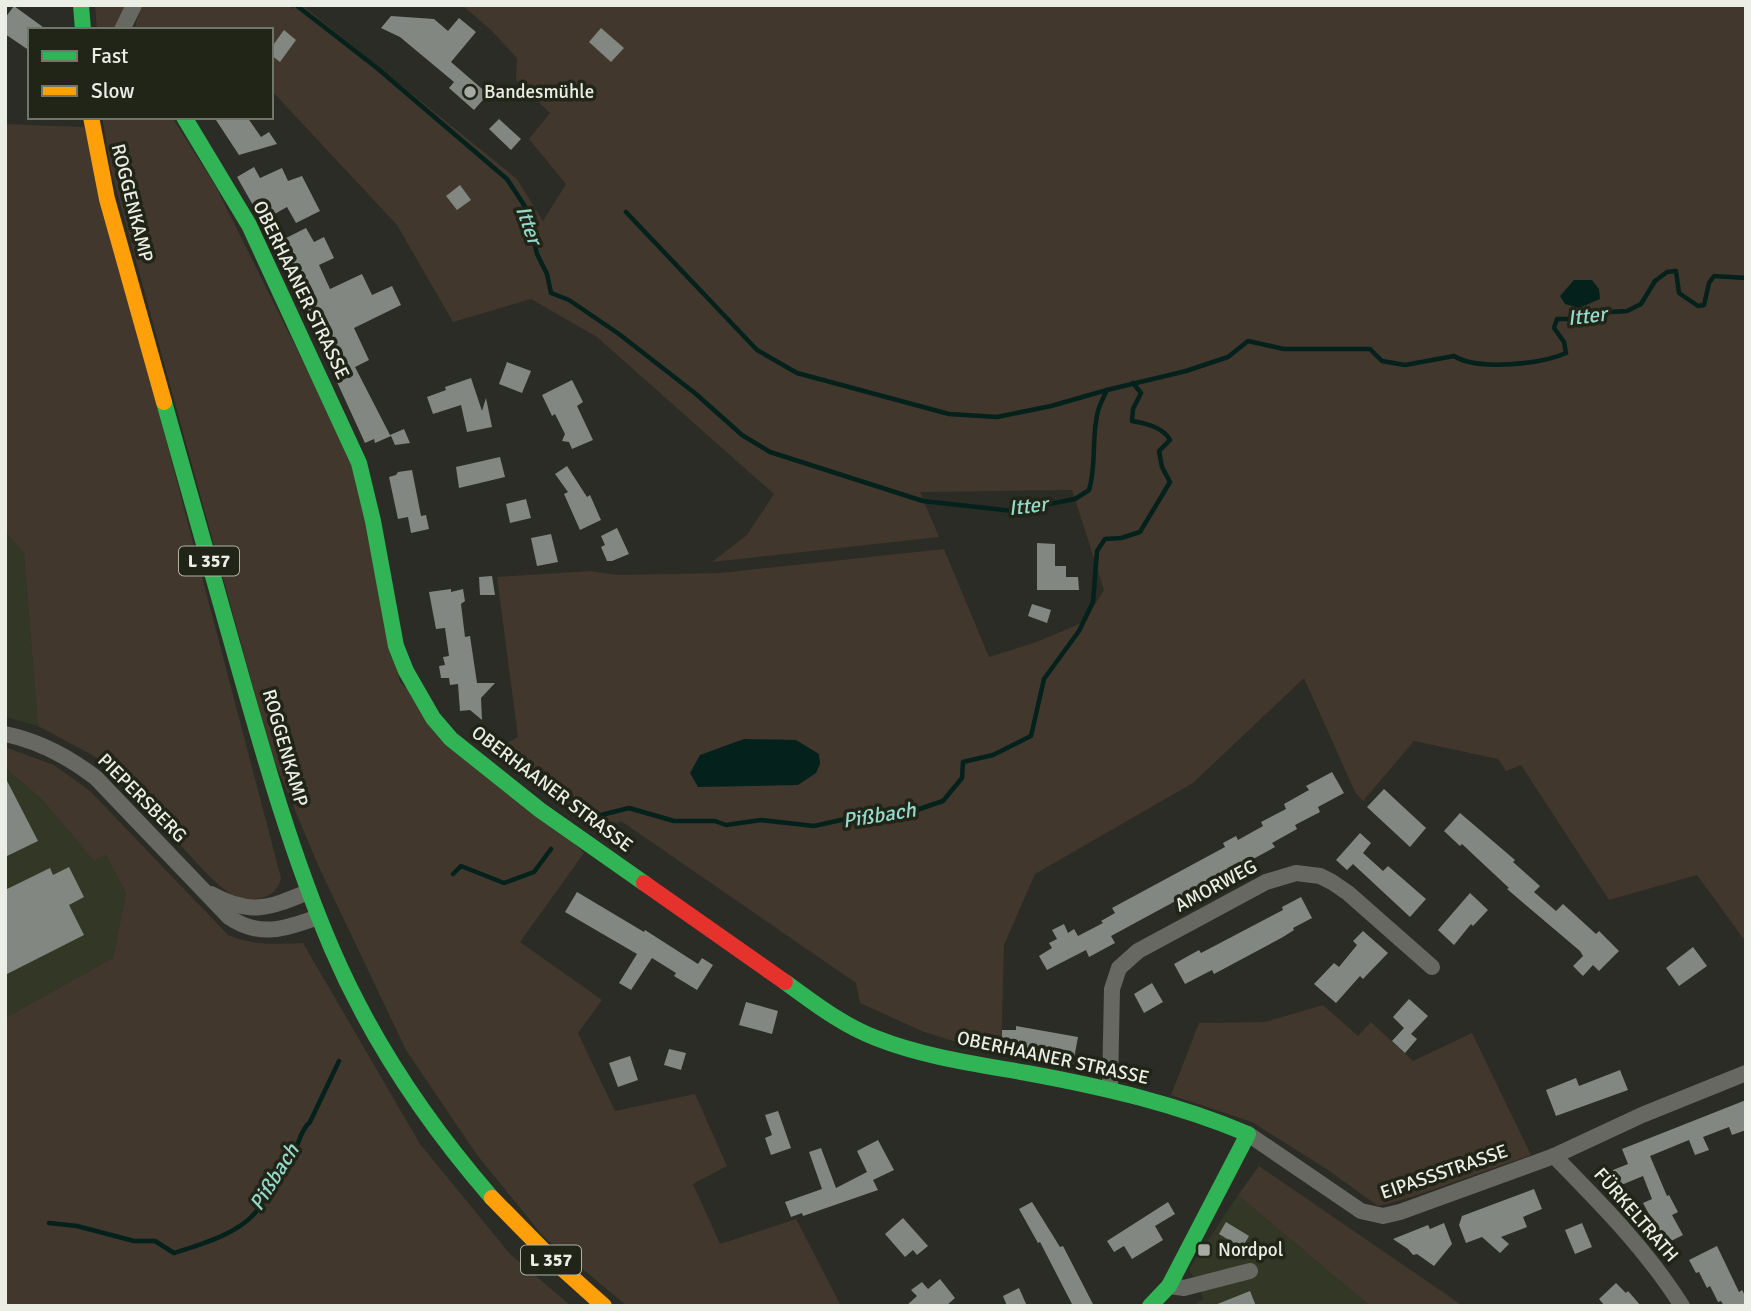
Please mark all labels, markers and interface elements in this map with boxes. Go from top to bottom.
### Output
legend [28,28,273,119]
text: Fast [91,43,128,69]
text: Slow [91,78,135,104]
place label: Bandesmühle [484,80,594,104]
marker: Bandesmühle [462,84,478,100]
street label: ROGGENKAMP [106,141,158,265]
street label: OBERHAANER STRASSE [247,197,355,383]
water label: Itter [510,202,549,251]
water label: Itter [1566,300,1611,331]
water label: Itter [1007,490,1052,521]
road number: L 357 [179,546,239,576]
street label: ROGGENKAMP [257,687,313,810]
street label: OBERHAANER STRASSE [467,721,637,857]
street label: PIEPERSBERG [92,748,192,848]
water label: Pißbach [841,796,918,834]
street label: AMORWEG [1171,854,1261,918]
street label: OBERHAANER STRASSE [955,1026,1151,1090]
water label: Pißbach [243,1138,305,1215]
street label: EIPASSSTRASSE [1377,1139,1511,1205]
street label: FÜRKELTRATH [1588,1163,1684,1267]
place label: Nordpol [1218,1238,1283,1262]
marker: Nordpol [1196,1242,1212,1258]
road number: L 357 [521,1246,581,1274]

